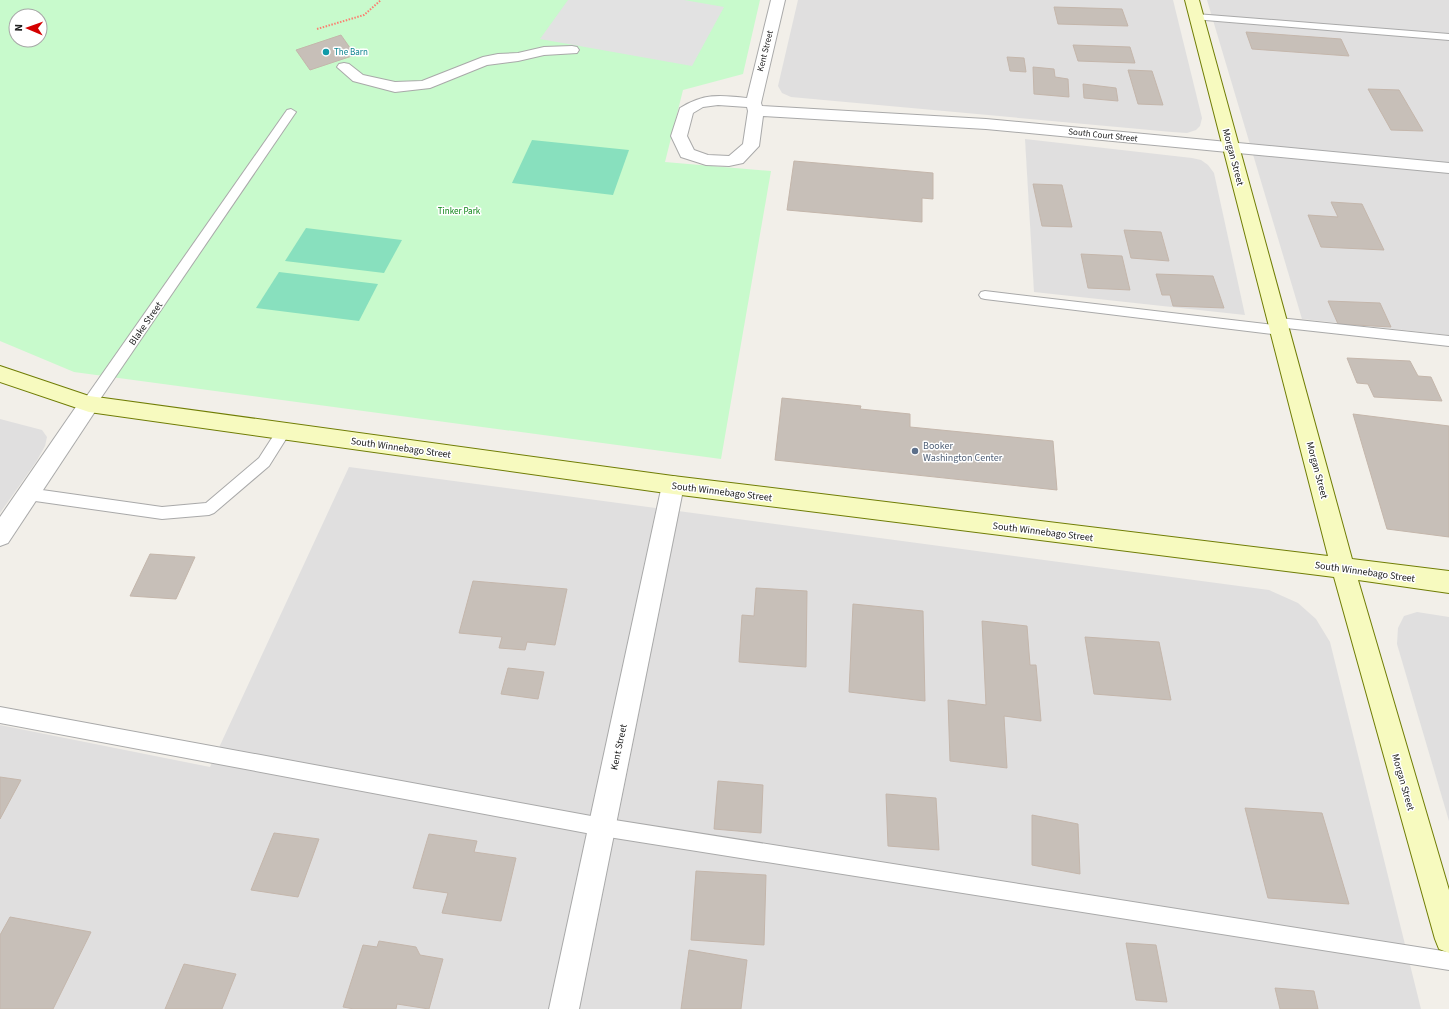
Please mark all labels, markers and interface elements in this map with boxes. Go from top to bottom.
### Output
north arrow [8,8,48,48]
text: N [11,24,26,32]
street label: Kent Street [754,29,777,73]
place label: The Barn [334,46,368,59]
marker: The Barn [321,47,331,57]
street label: South Court Street [1068,125,1138,146]
street label: Morgan Street [1219,127,1248,188]
park label: Tinker Park [438,205,481,218]
street label: Blake Street [126,298,166,348]
street label: South Winnebago Street [350,434,452,462]
place label: Booker Washington Center [923,439,1003,465]
street label: Morgan Street [1303,440,1332,501]
marker: Booker Washington Center [910,446,920,456]
street label: South Winnebago Street [671,479,773,505]
street label: South Winnebago Street [992,519,1094,545]
street label: South Winnebago Street [1314,558,1416,586]
street label: Kent Street [607,722,631,771]
street label: Morgan Street [1388,752,1418,813]

